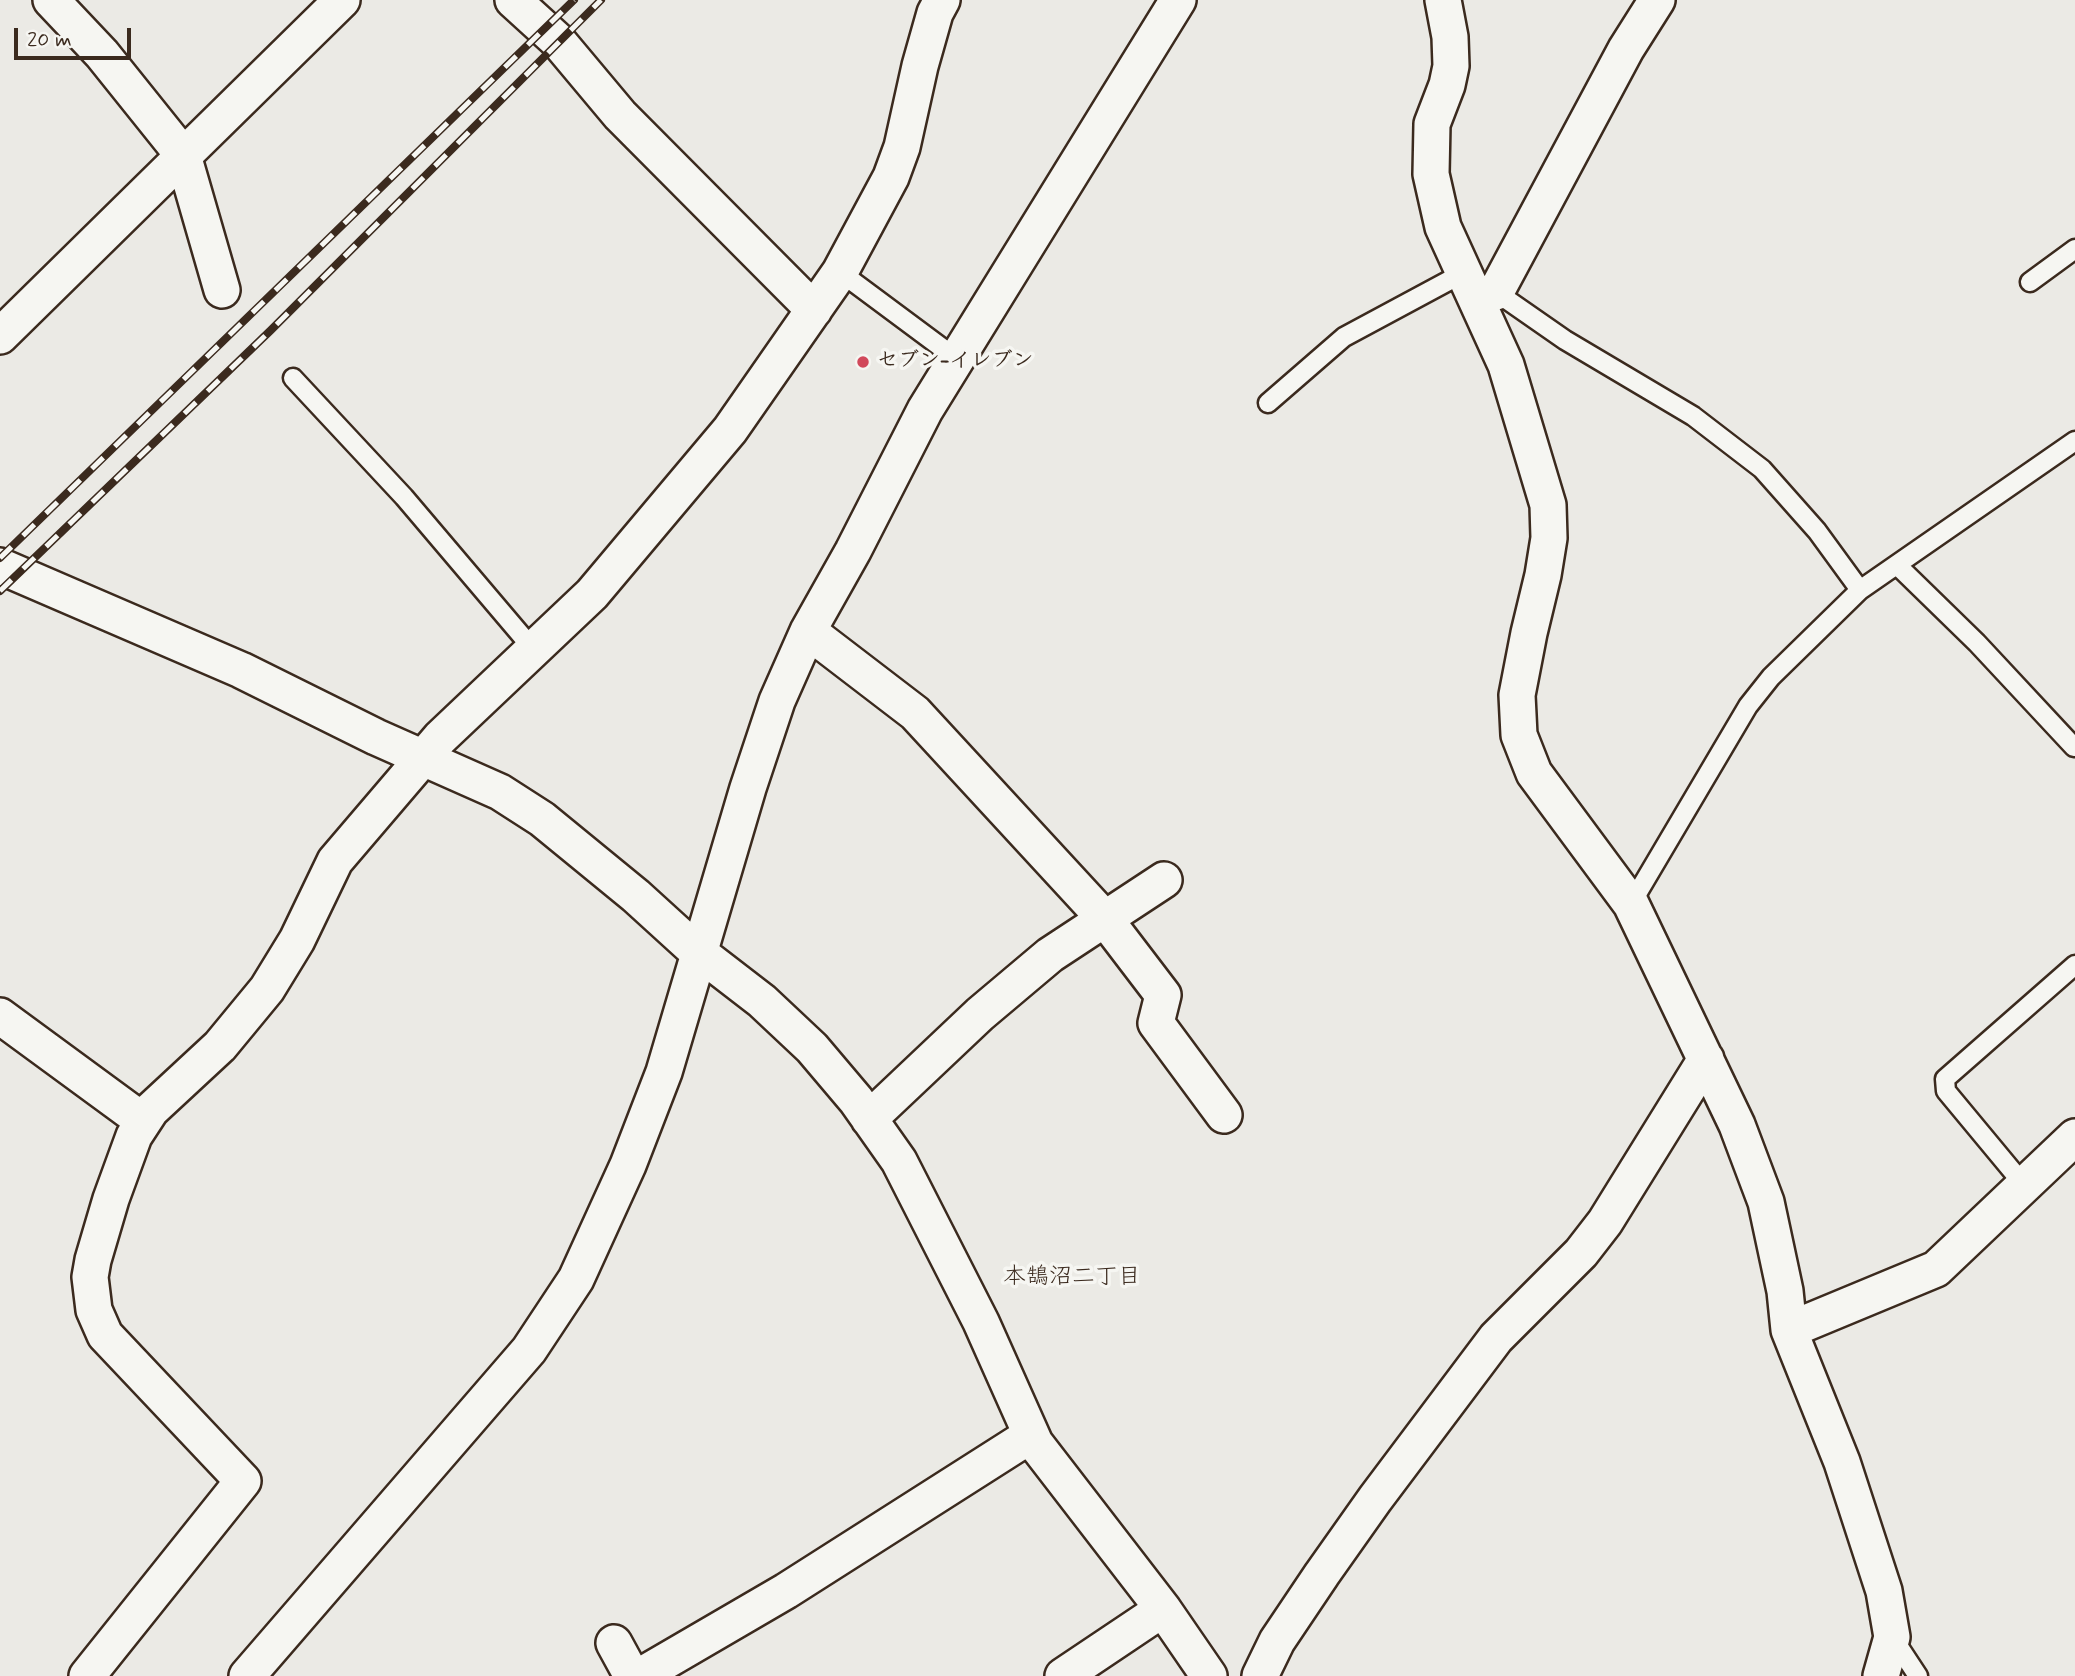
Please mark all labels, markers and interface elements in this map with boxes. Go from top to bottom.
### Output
scale bar [18,14,135,58]
text: 20 m [27,26,72,54]
place label: セブン-イレブン [877,349,1033,375]
marker: セブン-イレブン [855,354,871,370]
district label: 本鵠沼二丁目 [1003,1264,1141,1292]

